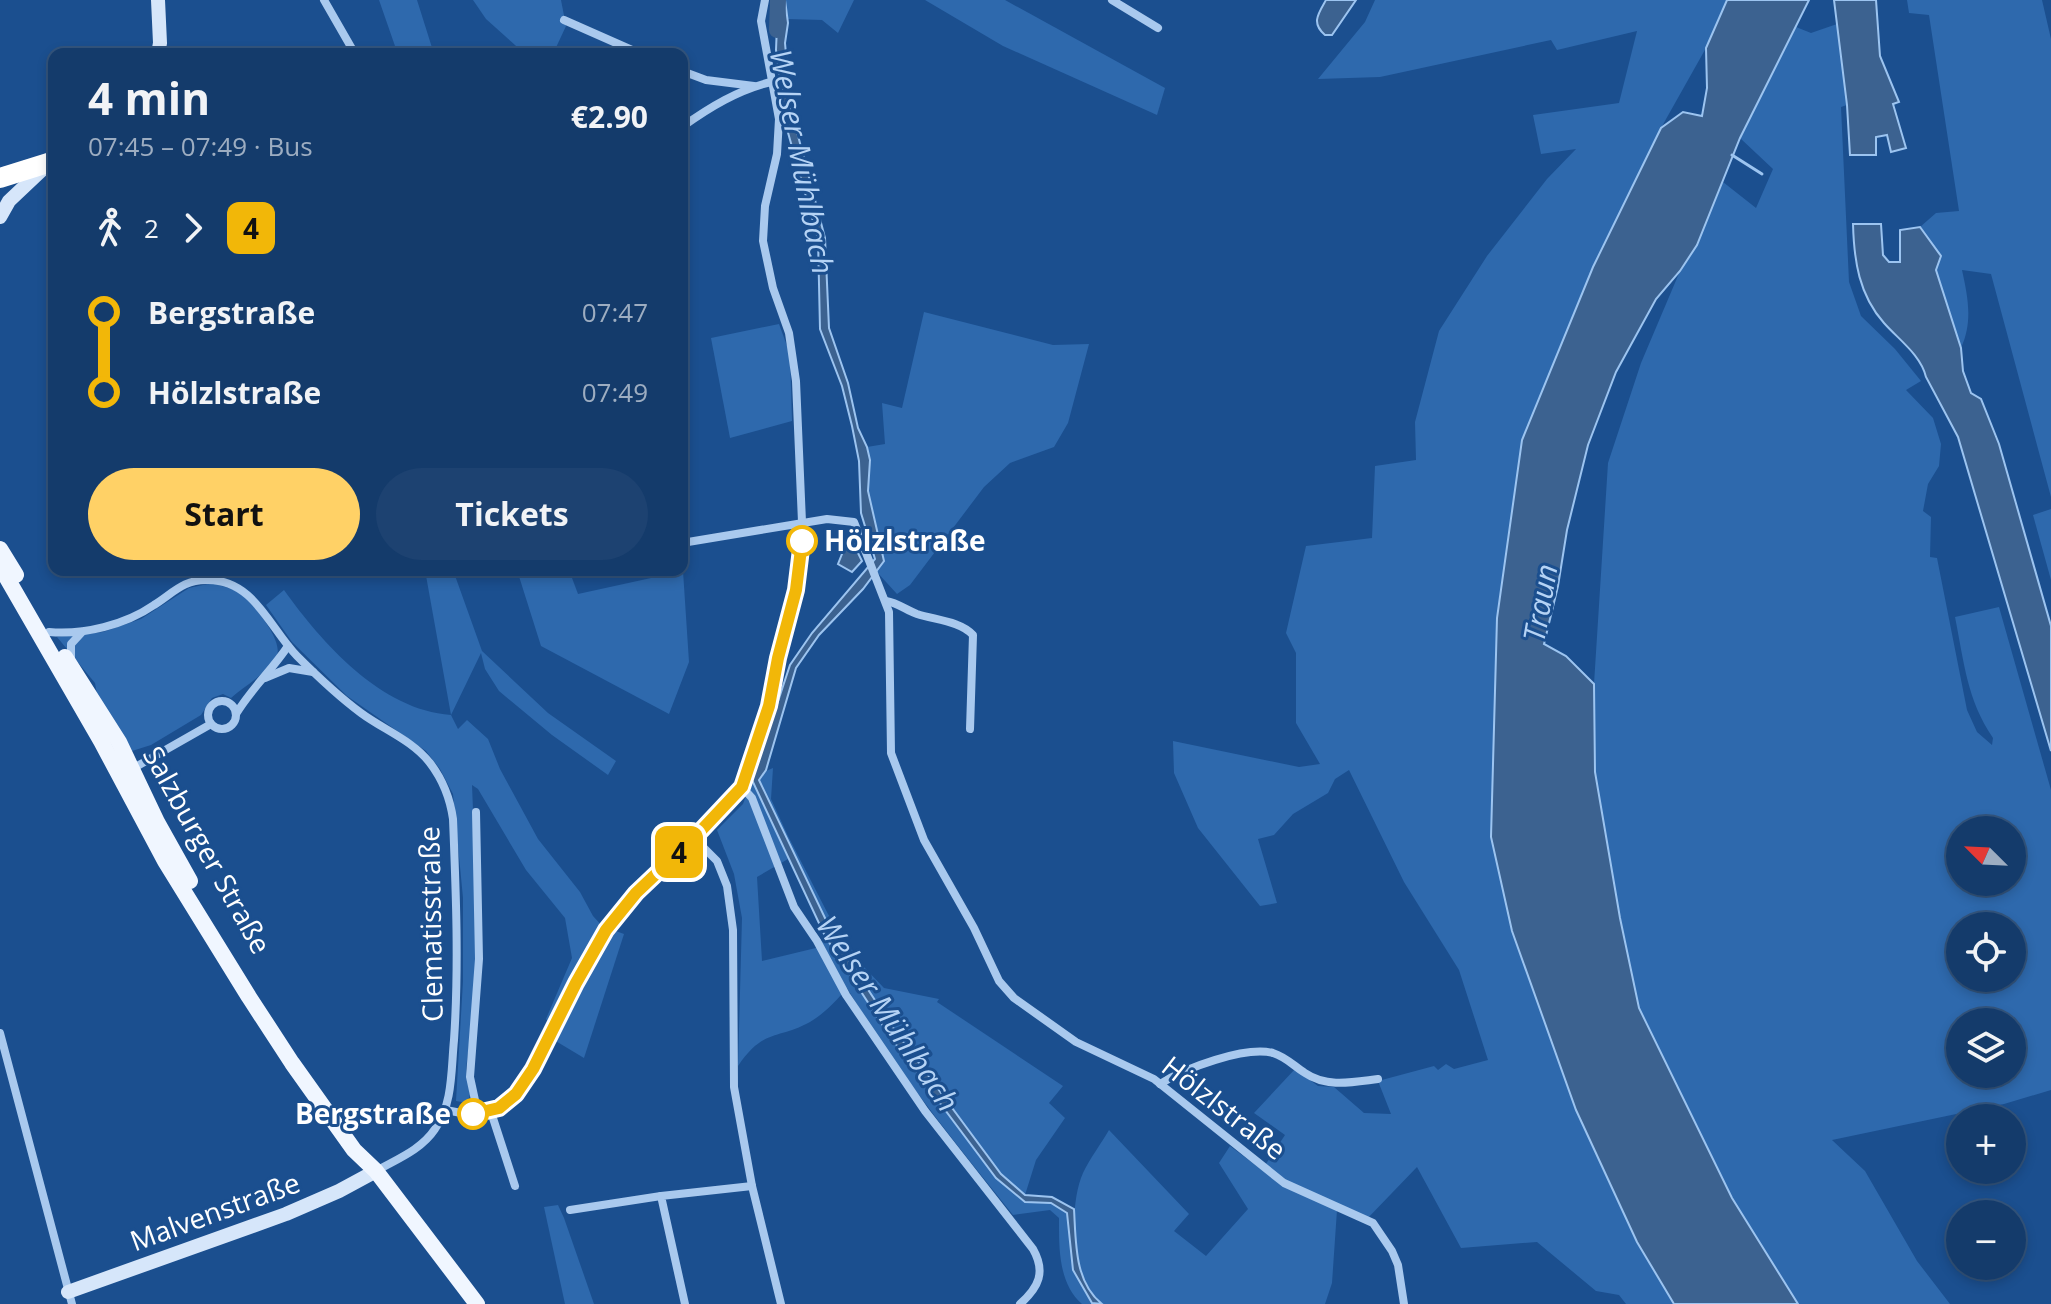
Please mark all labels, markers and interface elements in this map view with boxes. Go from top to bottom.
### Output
water label: Welser Mühlbach [761,46,844,278]
text: 4 min [88,68,210,128]
text: €2.90 [571,96,648,137]
text: 07:45 – 07:49 · Bus [88,128,313,164]
icon: walk [88,206,132,250]
icon: forward [171,206,215,250]
text: 4 [243,209,259,247]
text: 2 [144,210,159,246]
text: Bergstraße [148,292,315,333]
text: 07:47 [582,294,648,330]
text: Hölzlstraße [148,372,321,413]
text: 07:49 [582,374,648,410]
button: Start [88,468,360,560]
button: Tickets [376,468,648,560]
place label: Hölzlstraße [824,521,986,559]
marker: Hölzlstraße [787,526,817,556]
water label: Traun [1513,561,1567,645]
street label: Salzburger Straße [135,739,281,960]
north arrow [1946,816,2026,896]
map controls [1946,816,2026,1280]
street label: Clematisstraße [409,826,451,1022]
line badge: 4 [653,826,705,878]
text: 4 [671,833,687,871]
water label: Welser Mühlbach [807,907,969,1119]
button: locate [1946,912,2026,992]
button: layers [1946,1008,2026,1088]
street label: Hölzlstraße [1155,1047,1295,1168]
place label: Bergstraße [295,1094,451,1132]
marker: Bergstraße [458,1099,488,1129]
button: + [1946,1104,2026,1184]
street label: Malvenstraße [124,1163,305,1259]
button: − [1946,1200,2026,1280]

